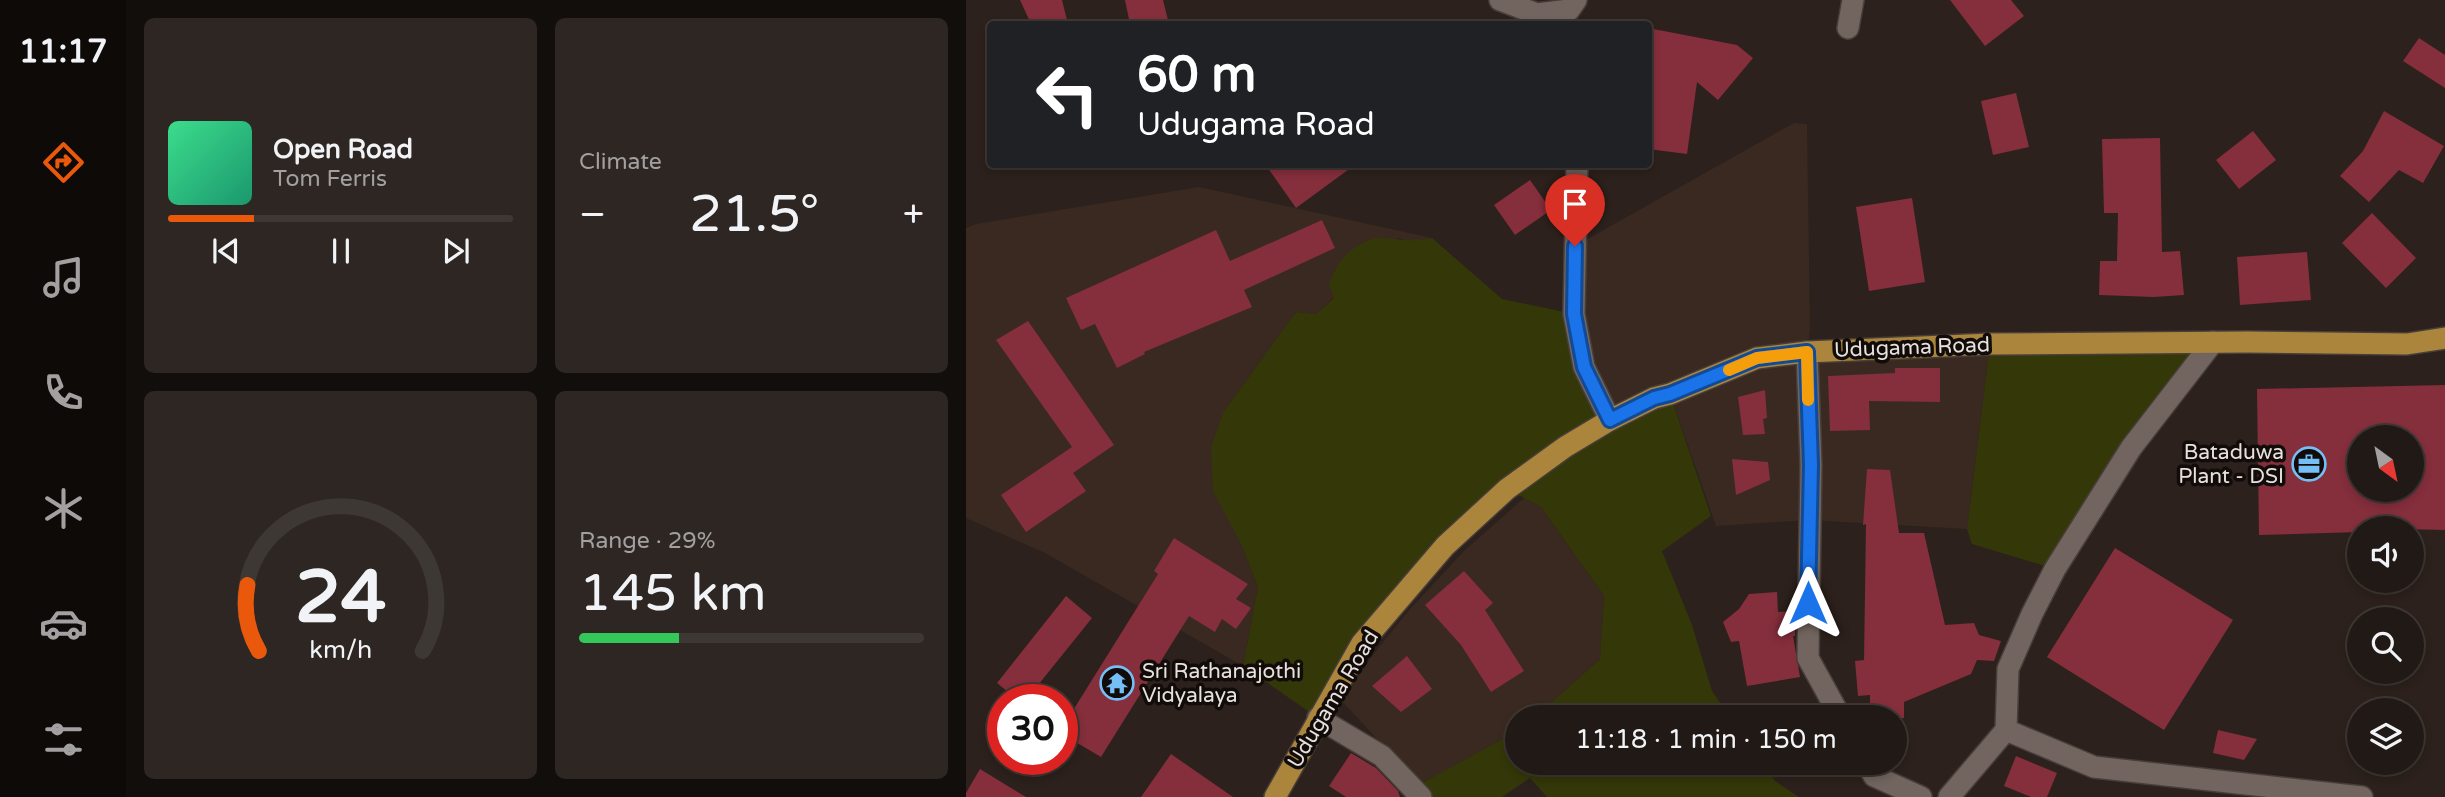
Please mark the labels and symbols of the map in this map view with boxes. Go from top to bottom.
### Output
pin [1545,174,1605,246]
street label: Udugama Road [1834,332,1990,363]
north arrow [2347,425,2424,502]
place label: Bataduwa Plant - DSI [2178,440,2284,489]
office icon: Bataduwa Plant - DSI [2290,445,2328,483]
position arrow [1771,566,1845,640]
street label: Udugama Road [1283,626,1384,773]
place label: Sri Rathanajothi Vidyalaya [1142,659,1301,708]
temple icon: Sri Rathanajothi Vidyalaya [1098,664,1136,702]
speed limit sign: 30 [987,684,1078,775]

